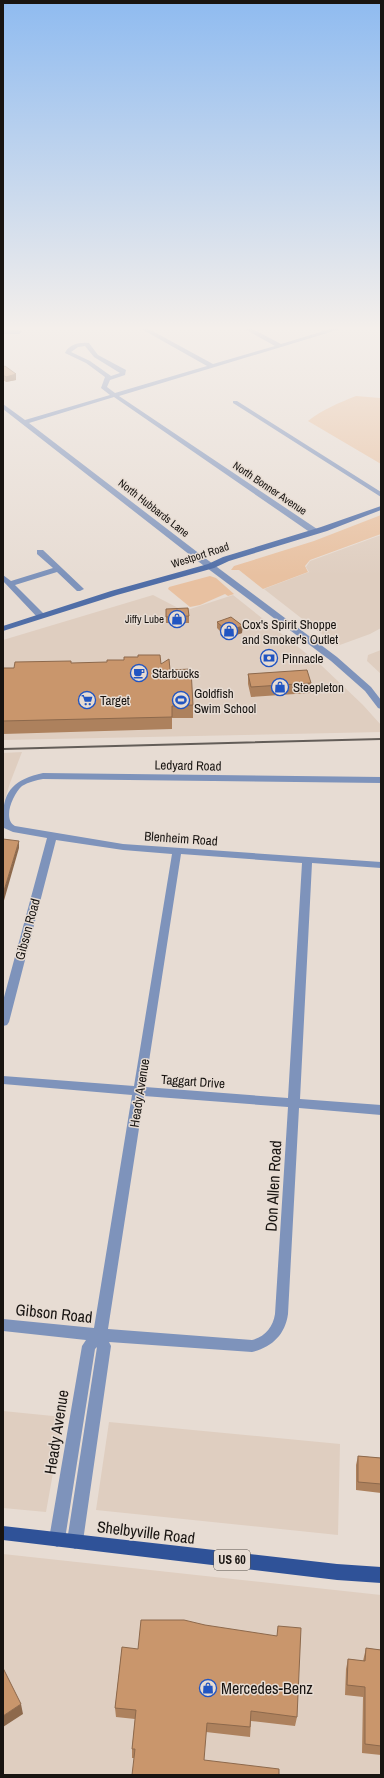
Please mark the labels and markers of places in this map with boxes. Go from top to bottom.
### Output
shop icon: Jiffy Lube [167,609,187,629]
place label: Jiffy Lube [125,612,164,626]
place label: Cox's Spirit Shoppe and Smoker's Outlet [242,616,338,648]
shop icon: Cox's Spirit Shoppe and Smoker's Outlet [219,621,239,641]
bank icon: Pinnacle [259,648,279,668]
place label: Pinnacle [282,650,324,667]
cafe icon: Starbucks [129,663,149,683]
place label: Starbucks [152,665,199,682]
shop icon: Steepleton [270,677,290,697]
place label: Steepleton [293,679,344,696]
place label: Goldfish Swim School [194,685,256,717]
supermarket icon: Target [77,690,97,710]
sports icon: Goldfish Swim School [171,690,191,710]
place label: Target [100,692,130,709]
place label: Mercedes-Benz [221,1677,313,1699]
shop icon: Mercedes-Benz [198,1678,218,1698]

